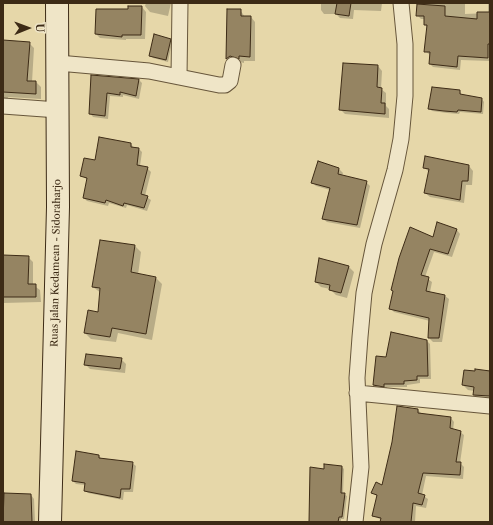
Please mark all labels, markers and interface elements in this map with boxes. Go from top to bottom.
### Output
north arrow [8,8,48,48]
text: U [33,23,47,32]
street label: Ruas Jalan Kedamean - Sidoraharjo [49,179,63,347]

